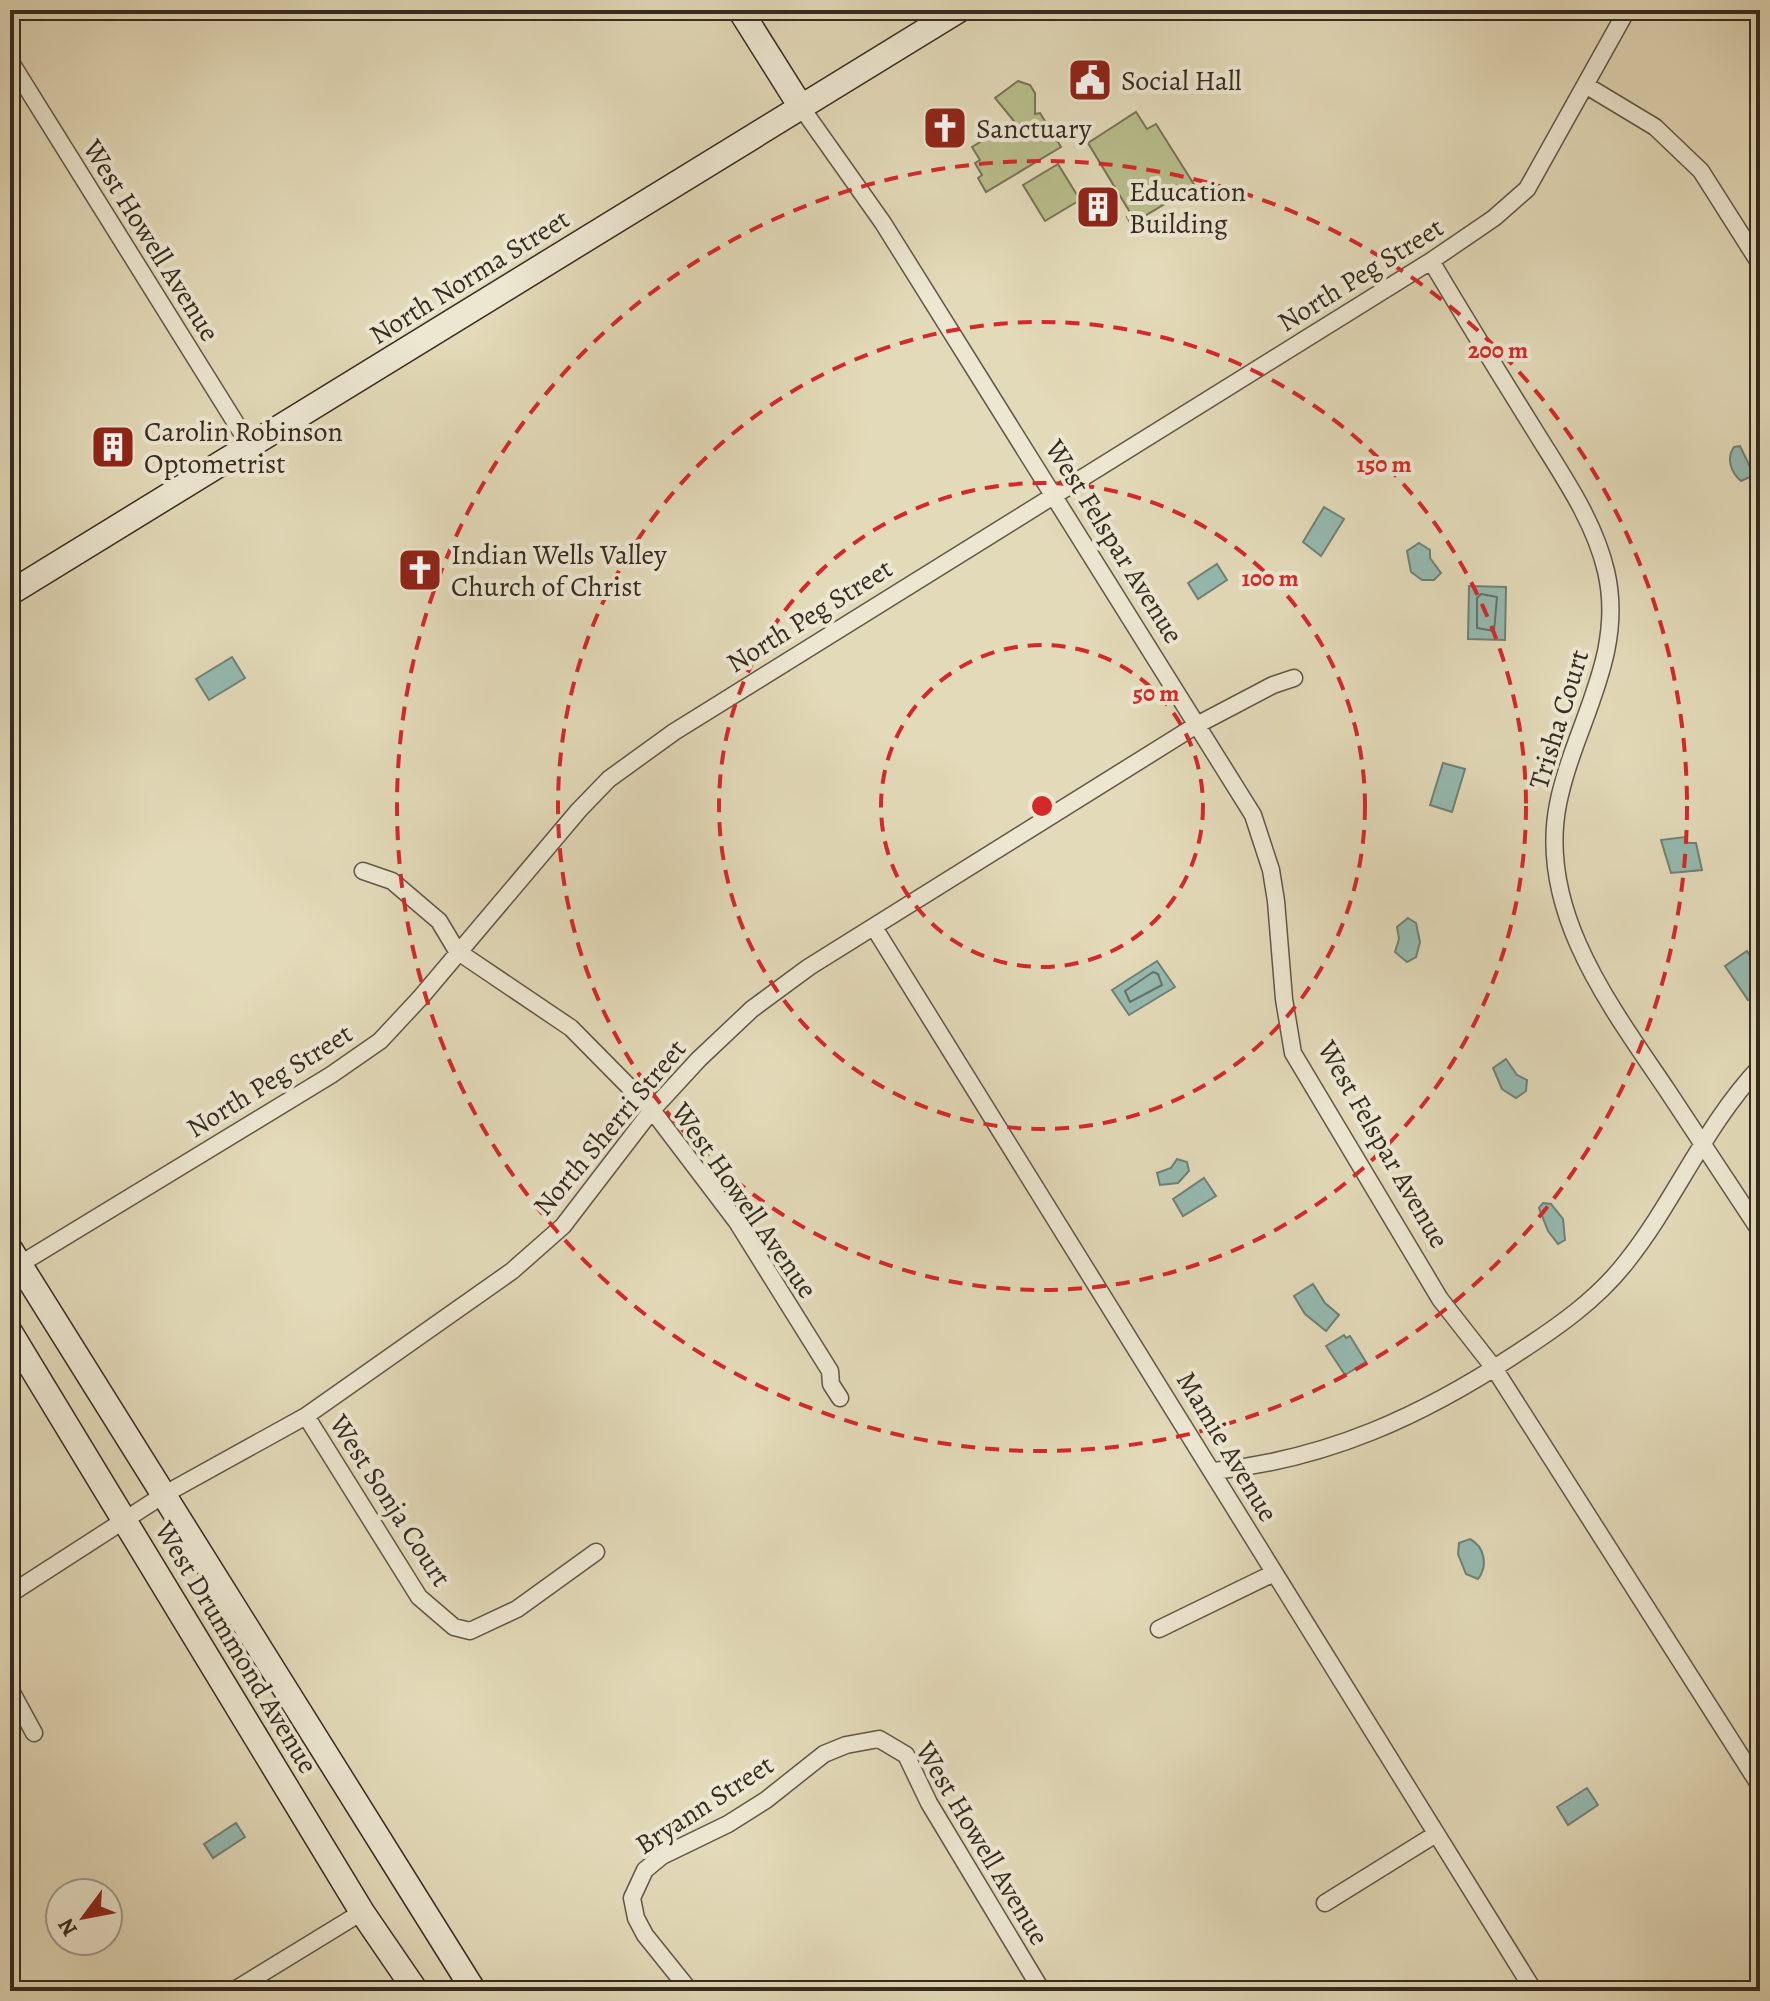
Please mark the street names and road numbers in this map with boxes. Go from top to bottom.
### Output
street label: West Howell Avenue [73,132,228,349]
street label: North Norma Street [362,200,577,354]
street label: North Peg Street [1270,209,1451,341]
street label: West Felspar Avenue [1036,431,1192,651]
street label: North Peg Street [719,550,900,682]
street label: Trisha Court [1520,645,1598,794]
street label: North Peg Street [179,1015,360,1147]
street label: North Sherri Street [525,1031,695,1224]
street label: West Felspar Avenue [1308,1033,1458,1255]
street label: West Howell Avenue [662,1094,826,1306]
street label: Mamie Avenue [1167,1364,1287,1529]
street label: West Sonja Court [320,1406,460,1594]
street label: West Drummond Avenue [145,1513,327,1781]
street label: West Howell Avenue [906,1734,1058,1952]
street label: Bryann Street [628,1746,781,1864]

